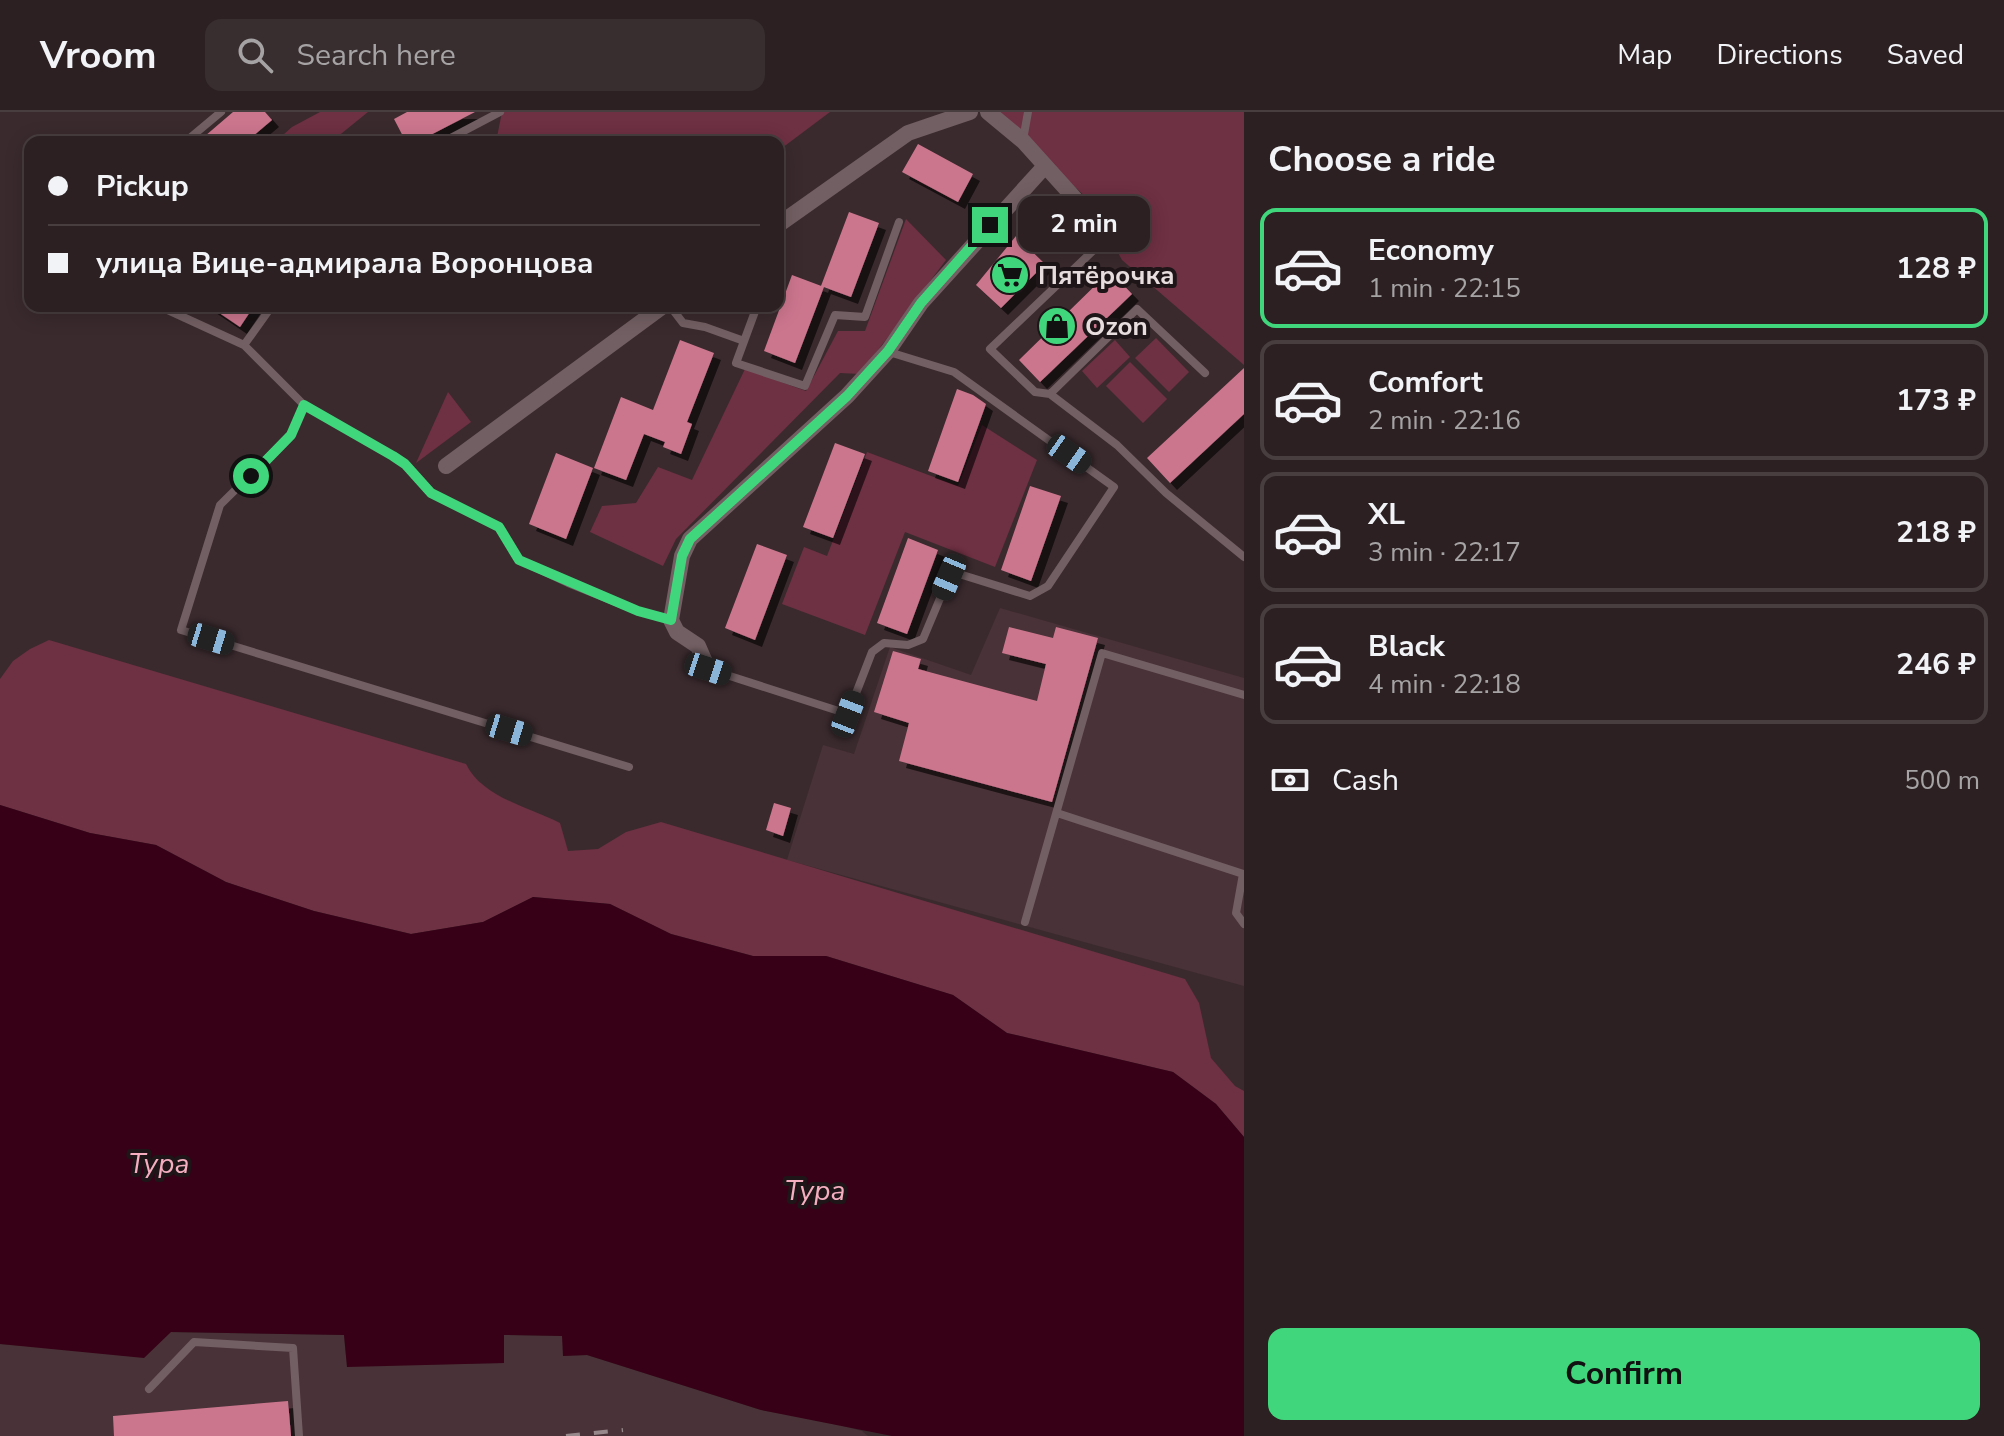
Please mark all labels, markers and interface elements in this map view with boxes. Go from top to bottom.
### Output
search box [205,19,765,91]
text: Vroom [40,30,157,81]
icon: search [233,33,277,77]
text: Search here [297,35,456,76]
text: Map [1617,36,1672,74]
text: Directions [1716,36,1843,74]
text: Saved [1887,36,1964,74]
text: Choose a ride [1268,135,1496,184]
text: Pickup [96,166,189,207]
callout: 2 min [1018,197,1150,253]
text: 2 min [1050,206,1118,241]
route end [972,207,1008,243]
text: Economy [1368,230,1494,271]
icon: car [1272,232,1344,304]
text: улица Вице-адмирала Воронцова [96,243,594,284]
text: 128 ₽ [1896,248,1976,289]
supermarket icon: Пятёрочка [989,254,1031,296]
place label: Пятёрочка [1038,258,1175,293]
text: 1 min · 22:15 [1368,271,1521,306]
shop icon: Ozon [1036,305,1078,347]
place label: Ozon [1085,309,1148,344]
text: Comfort [1368,362,1483,403]
icon: car [1272,364,1344,436]
text: 173 ₽ [1896,380,1976,421]
text: 2 min · 22:16 [1368,403,1521,438]
car [1042,430,1096,478]
route start [233,458,269,494]
text: XL [1368,494,1405,535]
icon: car [1272,496,1344,568]
text: 218 ₽ [1896,512,1976,553]
text: 3 min · 22:17 [1368,535,1521,570]
car [929,550,969,604]
car [185,621,237,657]
text: Black [1368,626,1445,667]
icon: car [1272,628,1344,700]
text: 246 ₽ [1896,644,1976,685]
car [681,650,735,688]
text: 4 min · 22:18 [1368,667,1521,702]
car [828,687,868,741]
car [483,712,535,748]
icon: cash [1268,758,1312,802]
text: Cash [1332,760,1399,801]
text: 500 m [1904,763,1980,798]
water label: Тура [128,1145,190,1183]
water label: Тура [784,1172,846,1210]
button: Confirm [1268,1328,1980,1420]

